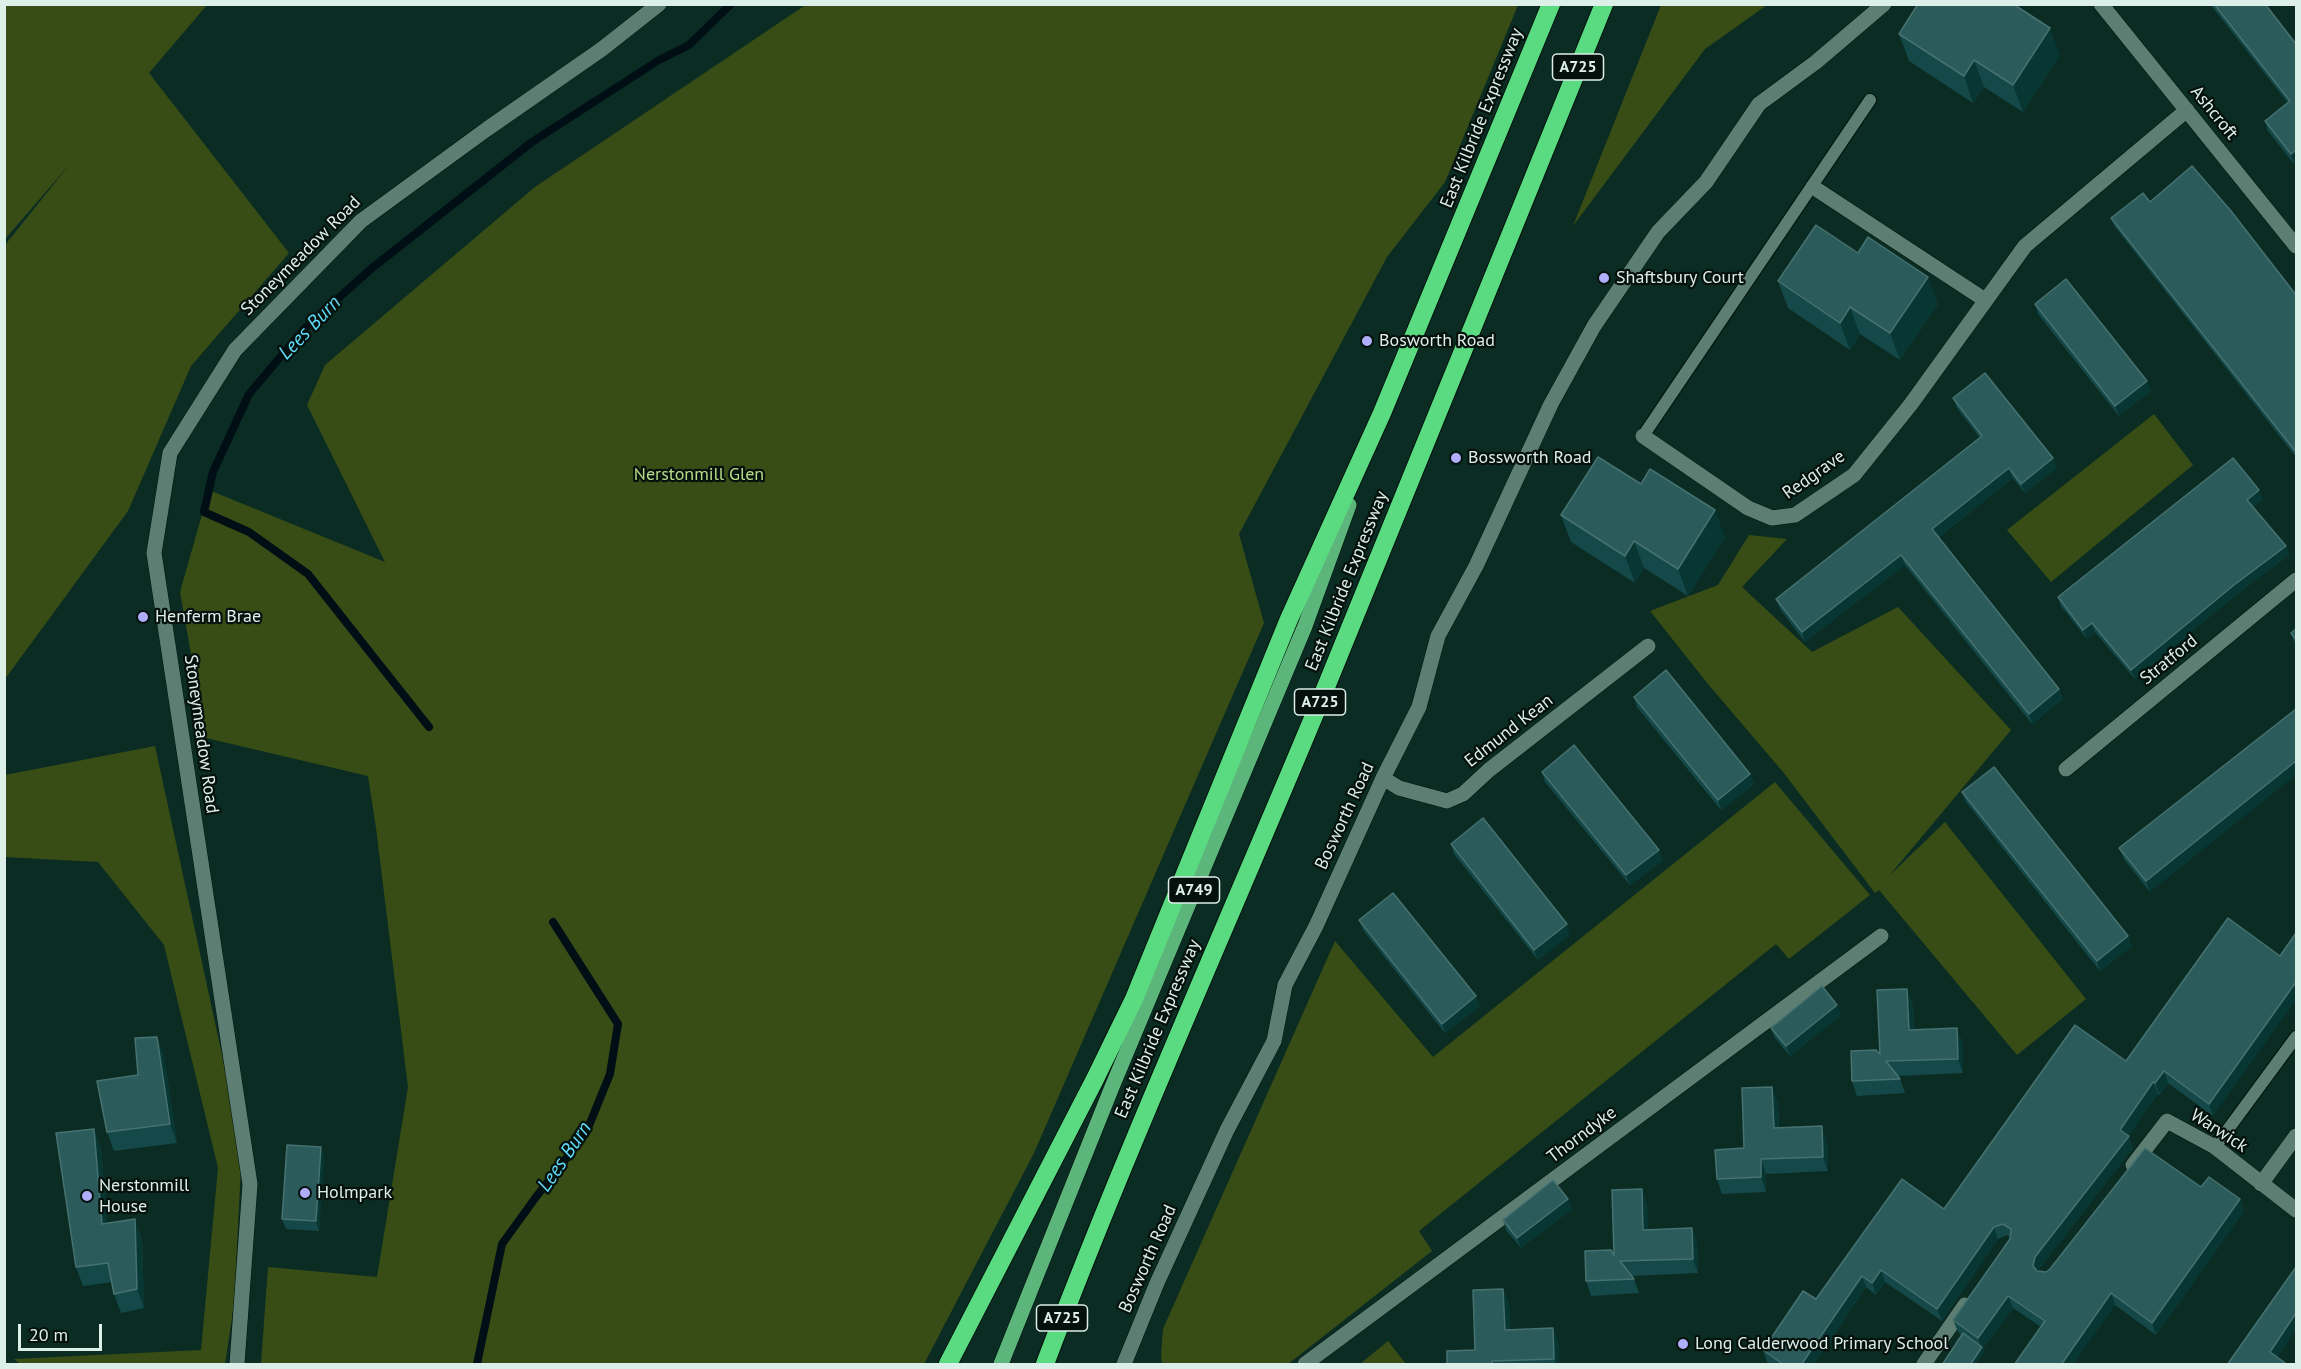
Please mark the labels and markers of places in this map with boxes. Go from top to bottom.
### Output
place label: Shaftsbury Court [1616,267,1744,289]
marker: Shaftsbury Court [1597,271,1611,285]
place label: Bosworth Road [1379,330,1495,352]
marker: Bosworth Road [1360,334,1374,348]
place label: Bossworth Road [1468,447,1592,469]
marker: Bossworth Road [1449,451,1463,465]
place label: Henferm Brae [155,606,261,628]
marker: Henferm Brae [136,610,150,624]
place label: Nerstonmill House [99,1175,189,1218]
place label: Holmpark [317,1182,392,1204]
marker: Holmpark [298,1186,312,1200]
marker: Nerstonmill House [80,1189,94,1203]
place label: Long Calderwood Primary School [1695,1333,1948,1355]
marker: Long Calderwood Primary School [1676,1337,1690,1351]

